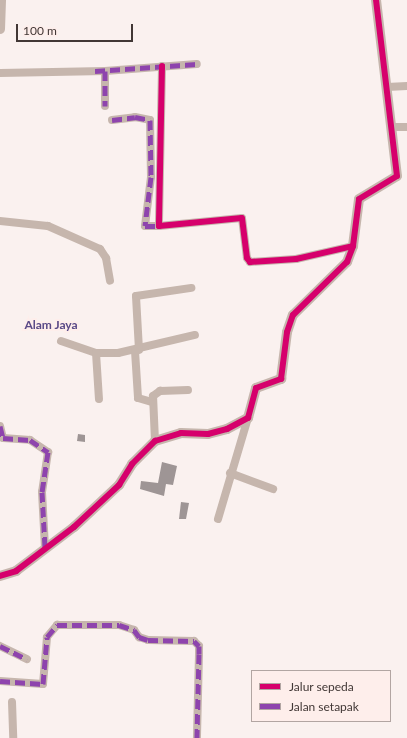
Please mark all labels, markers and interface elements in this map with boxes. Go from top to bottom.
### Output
scale bar [18,16,135,42]
text: 100 m [23,23,57,38]
district label: Alam Jaya [24,318,78,332]
legend [251,670,391,722]
text: Jalur sepeda [289,679,354,694]
text: Jalan setapak [289,699,359,714]

